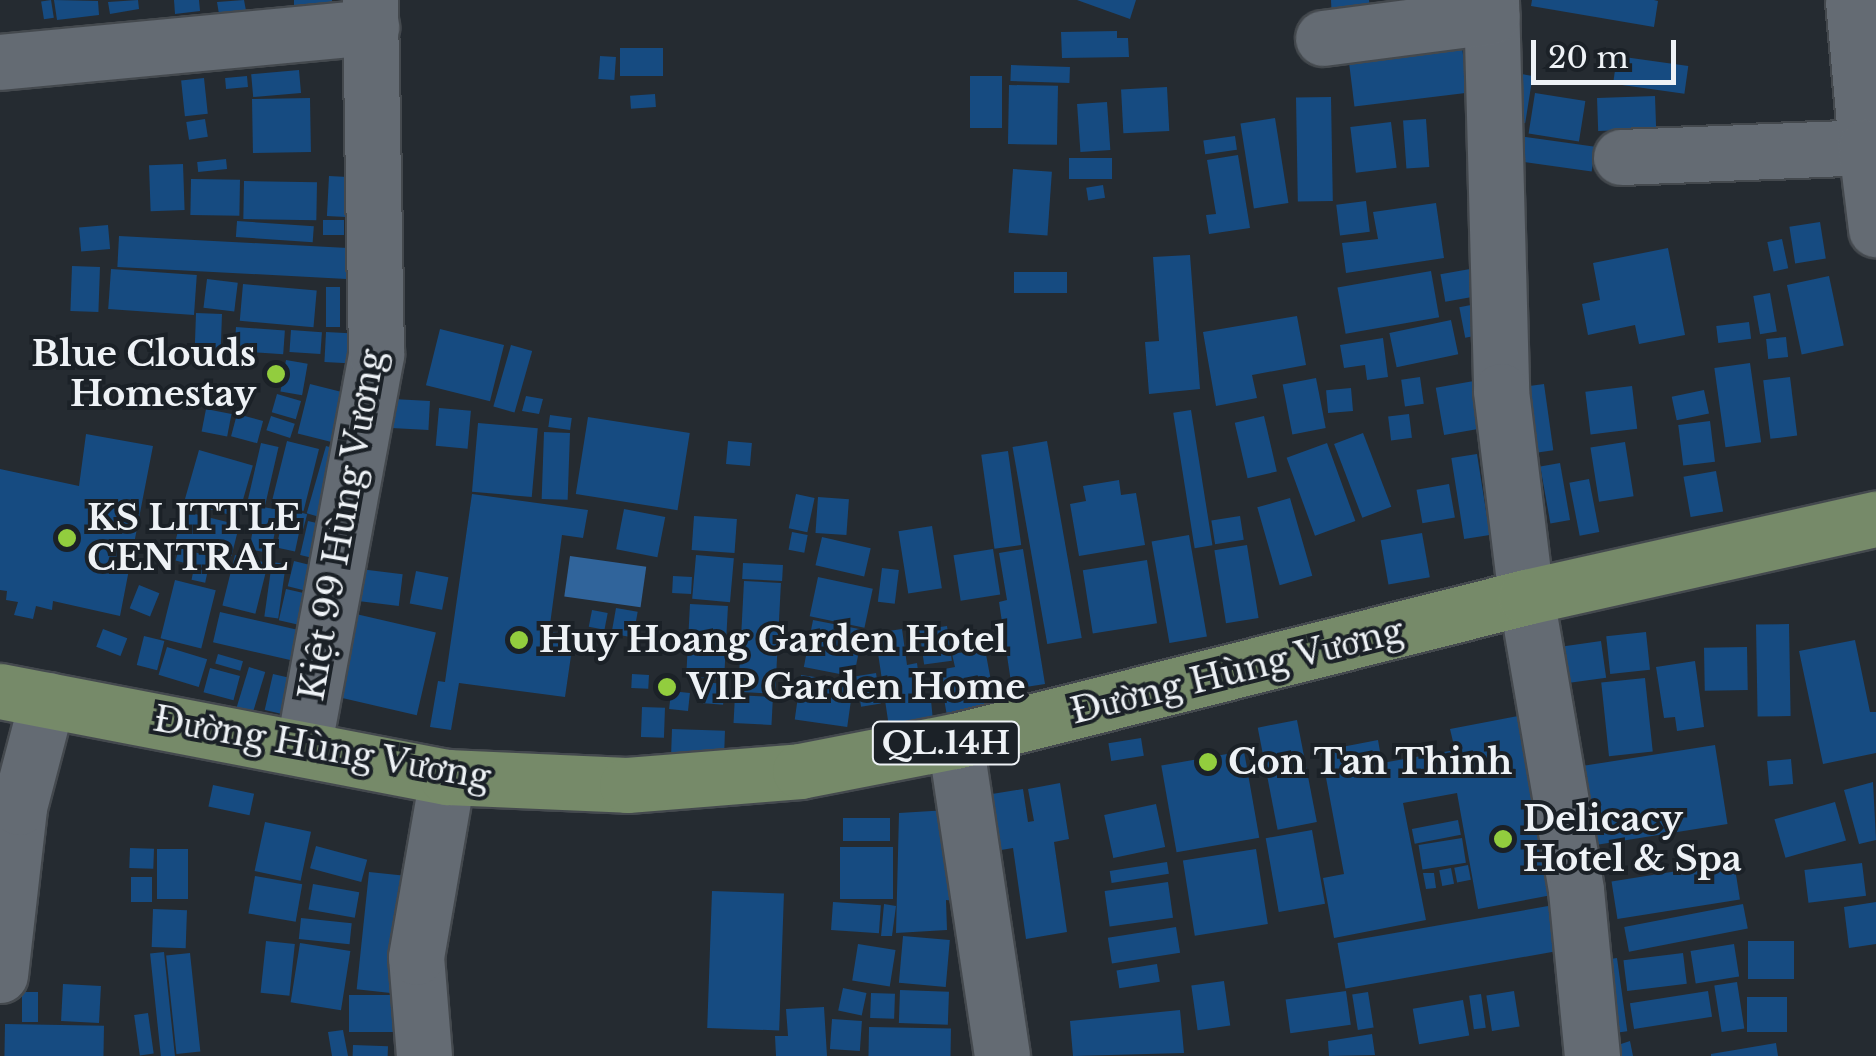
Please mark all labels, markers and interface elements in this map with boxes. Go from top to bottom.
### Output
scale bar [1536,20,1681,82]
text: 20 m [1548,39,1629,76]
place label: Blue Clouds Homestay [32,333,256,415]
street label: Kiệt 99 Hùng Vương [290,345,394,705]
marker: Blue Clouds Homestay [265,363,287,385]
place label: KS LITTLE CENTRAL [87,497,301,579]
marker: KS LITTLE CENTRAL [56,527,78,549]
street label: Đường Hùng Vương [1065,609,1409,733]
place label: Huy Hoang Garden Hotel [539,619,1008,661]
marker: Huy Hoang Garden Hotel [508,629,530,651]
place label: VIP Garden Home [687,666,1027,708]
marker: VIP Garden Home [656,676,678,698]
street label: Đường Hùng Vương [149,697,495,799]
road number: QL.14H [871,716,1021,770]
place label: Con Tan Thinh [1228,741,1514,783]
marker: Con Tan Thinh [1197,751,1219,773]
place label: Delicacy Hotel & Spa [1523,798,1742,880]
marker: Delicacy Hotel & Spa [1492,828,1514,850]

